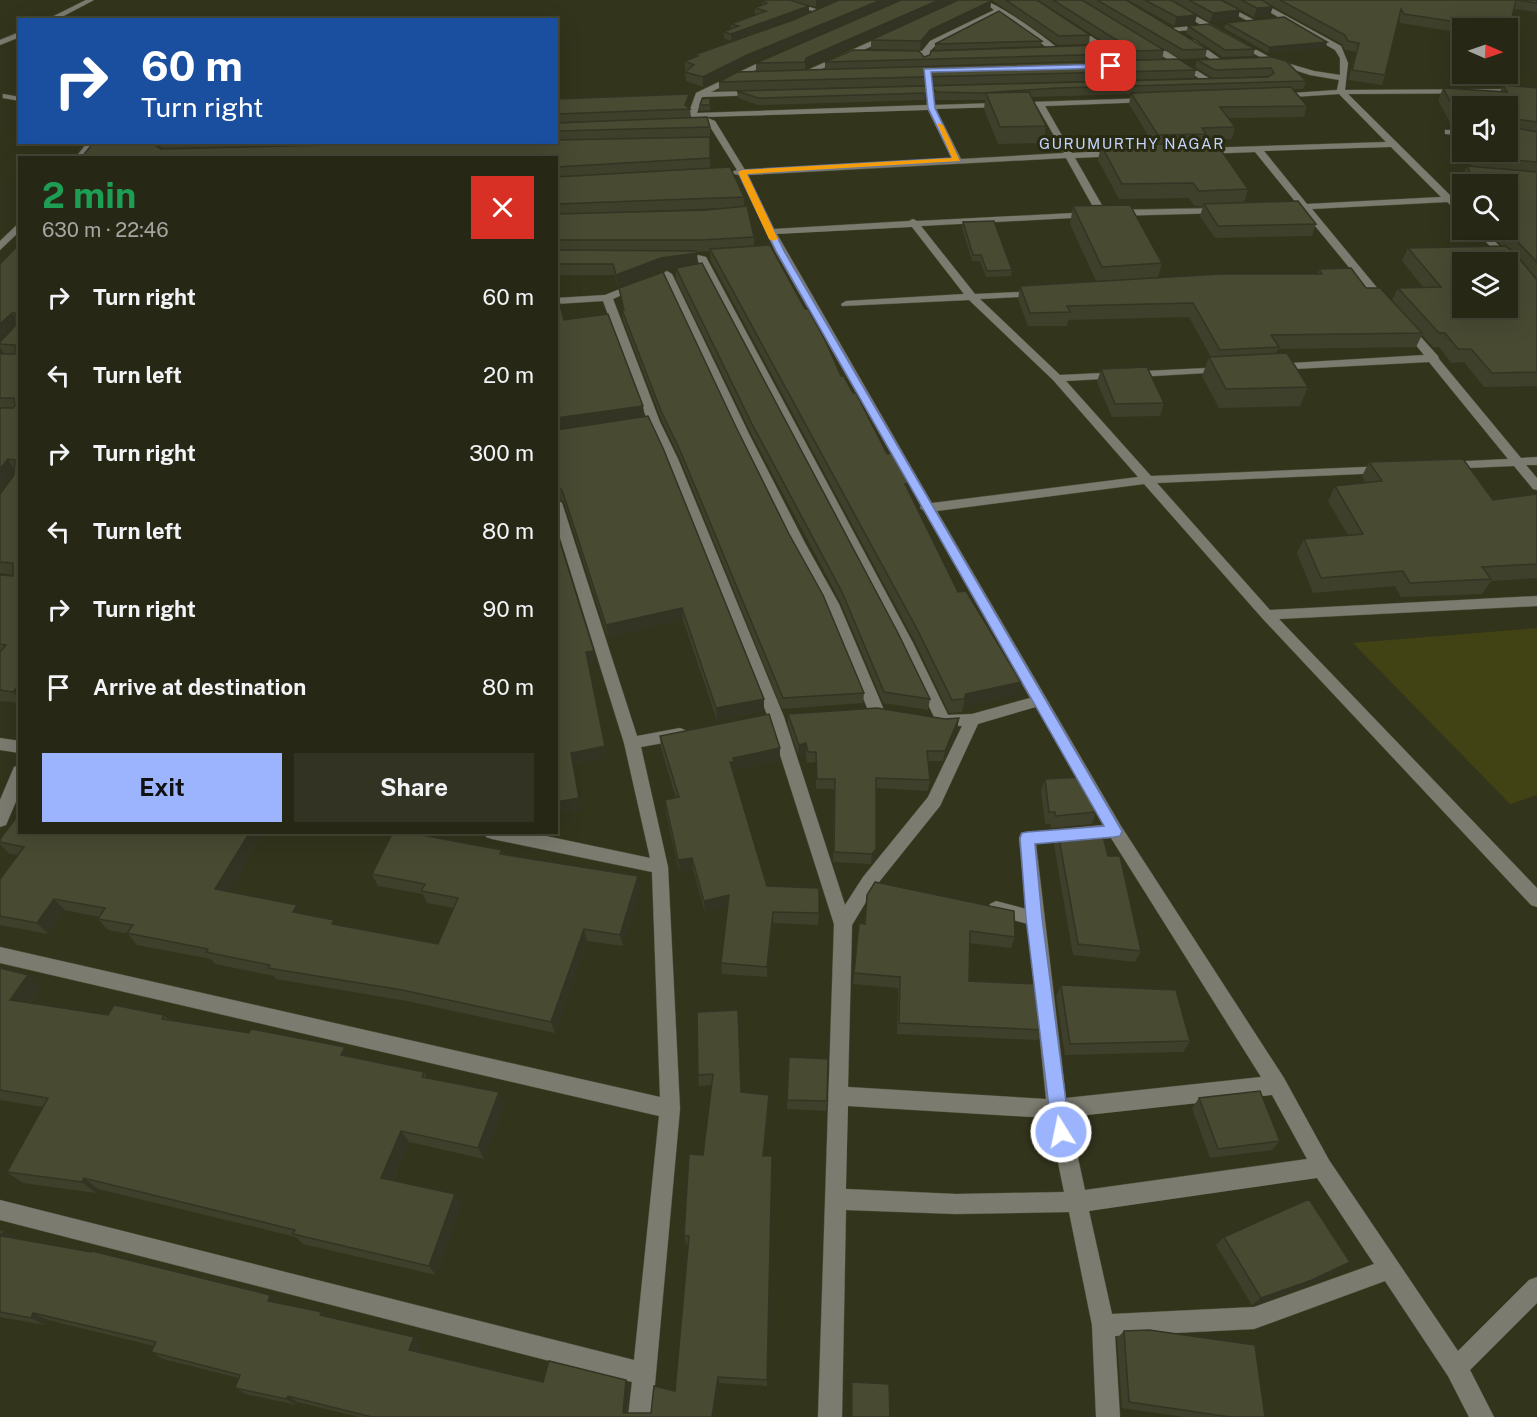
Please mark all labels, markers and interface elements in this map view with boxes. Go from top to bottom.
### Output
north arrow [1452,18,1518,84]
map controls [1452,18,1518,318]
pin [1085,40,1136,91]
text: 60 m [141,41,243,90]
icon: right [42,42,120,120]
icon: arrive [1094,49,1127,82]
text: Turn right [141,91,264,123]
button: sound [1452,96,1518,162]
district label: GURUMURTHY NAGAR [1039,135,1225,152]
text: 2 min [42,174,136,216]
button: search [1452,174,1518,240]
button: close [471,176,534,239]
text: 630 m · 22:46 [42,218,169,242]
button: layers [1452,252,1518,318]
icon: right [42,281,75,314]
text: Turn right [93,284,196,310]
text: 60 m [483,284,534,310]
icon: left [42,359,75,392]
text: Turn left [93,362,182,388]
text: 20 m [483,362,534,388]
icon: right [42,437,75,470]
text: Turn right [93,440,196,466]
text: 300 m [469,440,534,466]
icon: left [42,515,75,548]
text: Turn left [93,518,182,544]
text: 80 m [482,518,534,544]
icon: right [42,593,75,626]
text: Turn right [93,596,196,622]
text: 90 m [483,596,534,622]
icon: arrive [42,671,75,704]
text: Arrive at destination [93,674,306,700]
text: 80 m [482,674,534,700]
button: Exit [42,753,282,822]
button: Share [294,753,534,822]
position arrow [1029,1100,1093,1164]

